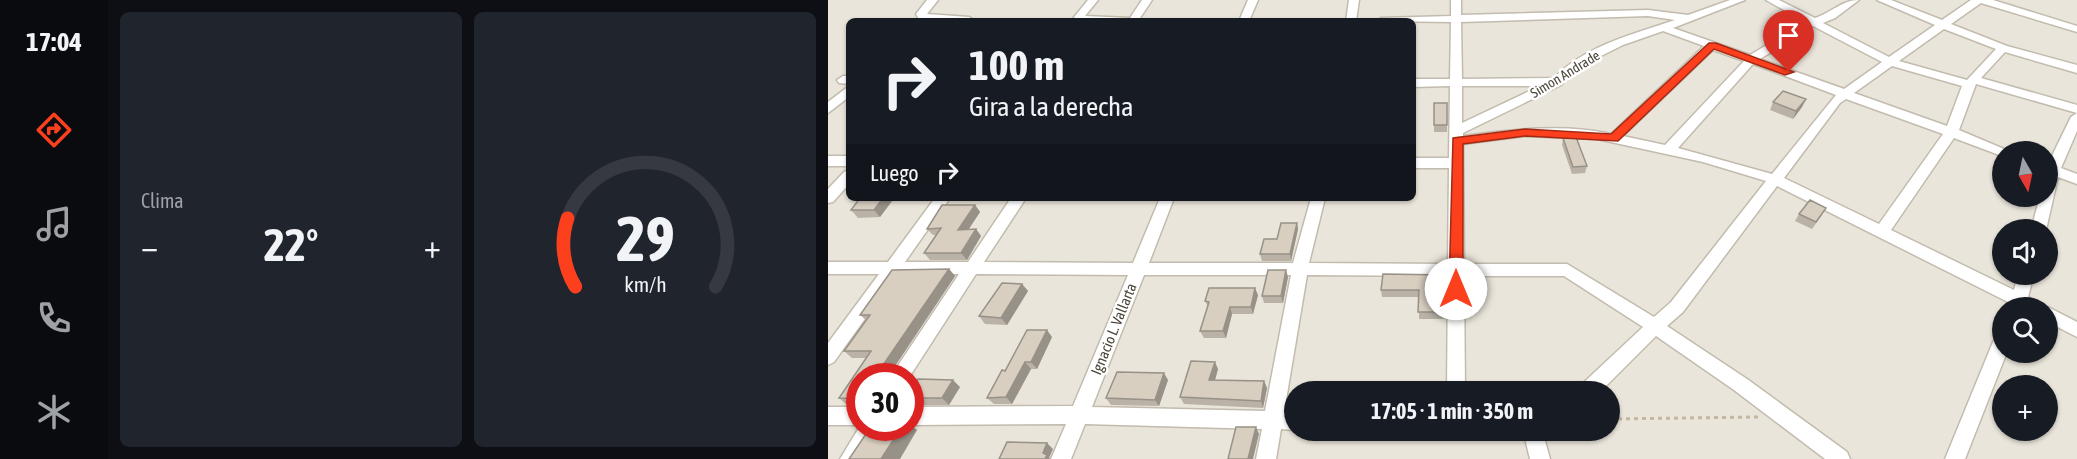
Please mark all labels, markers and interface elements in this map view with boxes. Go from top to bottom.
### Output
pin [1763,10,1814,72]
icon: arrive [1772,19,1805,52]
text: 17:04 [26,26,82,57]
text: 100 m [969,41,1064,89]
icon: right [870,42,948,120]
street label: Simon Andrade [1527,47,1603,101]
text: Gira a la derecha [969,91,1134,122]
icon: directions [33,109,75,151]
north arrow [1992,141,2058,207]
map controls [1992,141,2058,441]
icon: right [931,156,964,189]
text: Luego [870,160,919,186]
text: Clima [141,189,184,212]
icon: music [33,203,75,245]
text: 29 [616,203,674,274]
text: 22° [264,219,318,271]
button: sound [1992,219,2058,285]
text: − [141,227,158,265]
text: + [424,227,441,265]
position arrow [1424,257,1488,321]
text: km/h [624,272,666,297]
street label: Ignacio L. Vallarta [1087,280,1140,377]
icon: phone [33,297,75,339]
button: search [1992,297,2058,363]
speed limit sign: 30 [846,363,924,441]
button: + [1992,375,2058,441]
icon: climate [33,391,75,433]
text: 17:05 · 1 min · 350 m [1371,398,1533,424]

